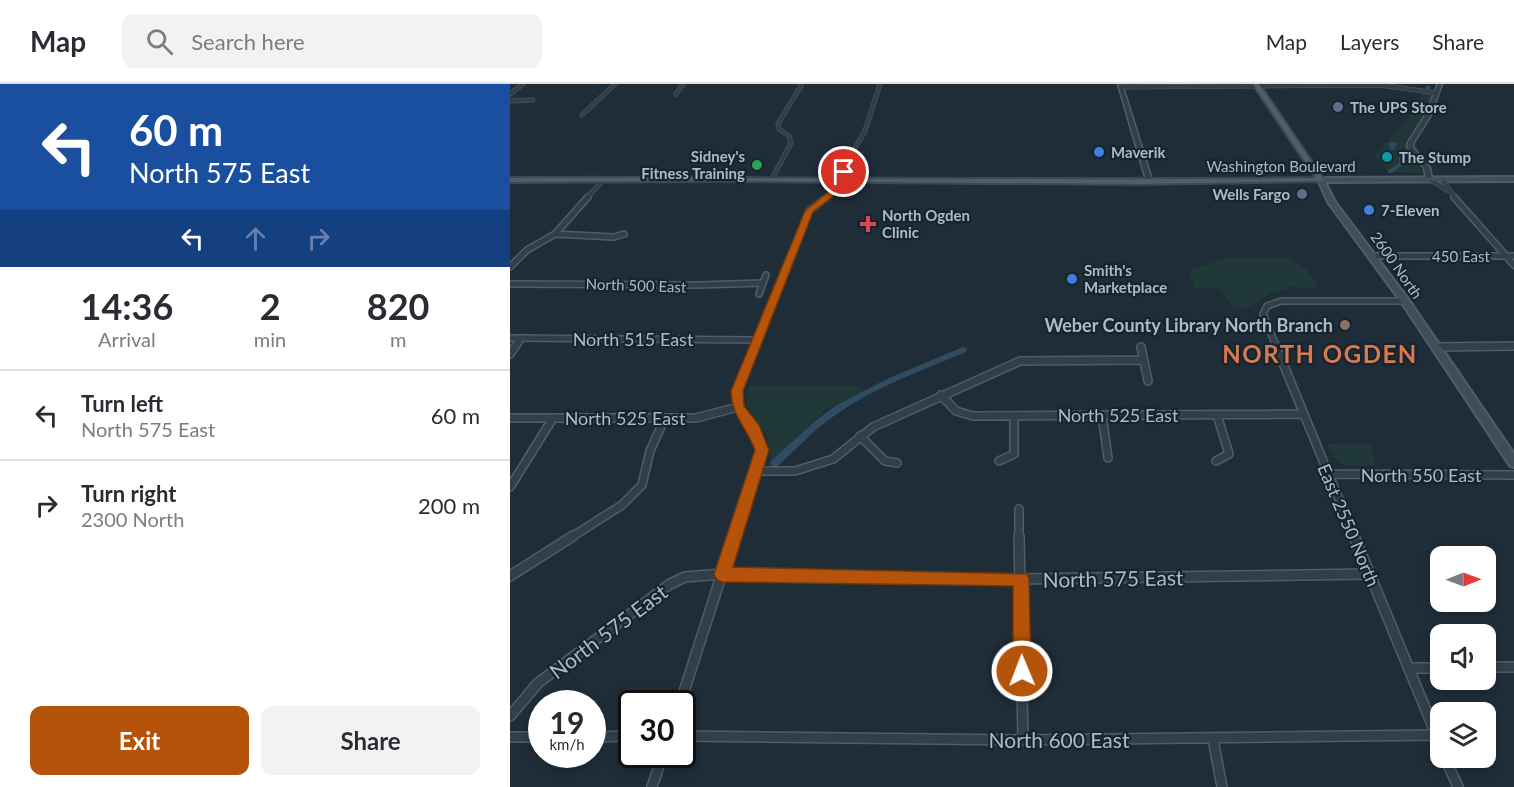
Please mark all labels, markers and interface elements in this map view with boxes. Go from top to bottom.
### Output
search box [122,14,542,68]
text: Map [30,24,86,58]
icon: search [143,25,176,58]
text: Search here [191,28,305,55]
text: Map [1266,29,1307,54]
text: Layers [1340,29,1399,54]
text: Share [1432,29,1484,54]
place label: The UPS Store [1350,98,1447,116]
marker: The UPS Store [1331,100,1345,114]
text: 60 m [129,105,223,155]
icon: left [30,108,108,186]
place label: Maverik [1111,143,1167,161]
marker: Maverik [1092,145,1106,159]
pin [818,146,869,197]
place label: Sidney's Fitness Training [641,147,745,182]
place label: The Stump [1399,148,1471,166]
marker: The Stump [1380,150,1394,164]
icon: arrive [827,155,860,188]
text: North 575 East [129,156,310,189]
street label: Washington Boulevard [1206,157,1356,175]
marker: Sidney's Fitness Training [750,158,764,172]
place label: Wells Fargo [1212,185,1290,203]
marker: Wells Fargo [1295,187,1309,201]
place label: 7-Eleven [1381,201,1440,219]
marker: 7-Eleven [1362,203,1376,217]
place label: North Ogden Clinic [882,206,970,241]
marker: North Ogden Clinic [859,215,877,233]
icon: left [176,222,209,255]
icon: ahead [239,222,272,255]
icon: right [302,222,335,255]
street label: 2600 North [1367,228,1427,302]
street label: 450 East [1432,247,1491,265]
place label: Smith's Marketplace [1084,261,1167,296]
marker: Smith's Marketplace [1065,272,1079,286]
street label: North 500 East [585,274,687,296]
text: 14:36 [81,284,173,328]
text: 2 [260,284,281,328]
text: 820 [367,284,429,328]
place label: Weber County Library North Branch [1044,314,1333,336]
marker: Weber County Library North Branch [1338,318,1352,332]
text: Arrival [98,327,156,351]
text: min [254,327,286,351]
text: m [390,327,406,351]
street label: North 515 East [573,328,694,350]
district label: NORTH OGDEN [1222,339,1418,368]
text: Turn left [81,390,163,417]
icon: left [30,399,63,432]
text: 60 m [431,402,480,429]
street label: North 525 East [1058,404,1179,426]
street label: North 525 East [565,407,686,429]
text: North 575 East [81,417,215,441]
street label: East 2550 North [1313,460,1385,590]
street label: North 550 East [1361,464,1482,486]
text: Turn right [81,480,176,507]
icon: right [30,489,63,522]
text: 200 m [418,492,480,519]
text: 2300 North [81,507,184,531]
north arrow [1430,546,1496,612]
map controls [1430,546,1496,768]
street label: North 575 East [1042,564,1184,592]
street label: North 575 East [544,578,672,683]
button: sound [1430,624,1496,690]
position arrow [990,639,1054,703]
speed limit sign: 30 [618,690,696,768]
button: layers [1430,702,1496,768]
text: 19 [550,704,584,740]
button: Exit [30,706,249,775]
button: Share [261,706,480,775]
street label: North 600 East [989,727,1130,752]
text: km/h [549,735,585,753]

